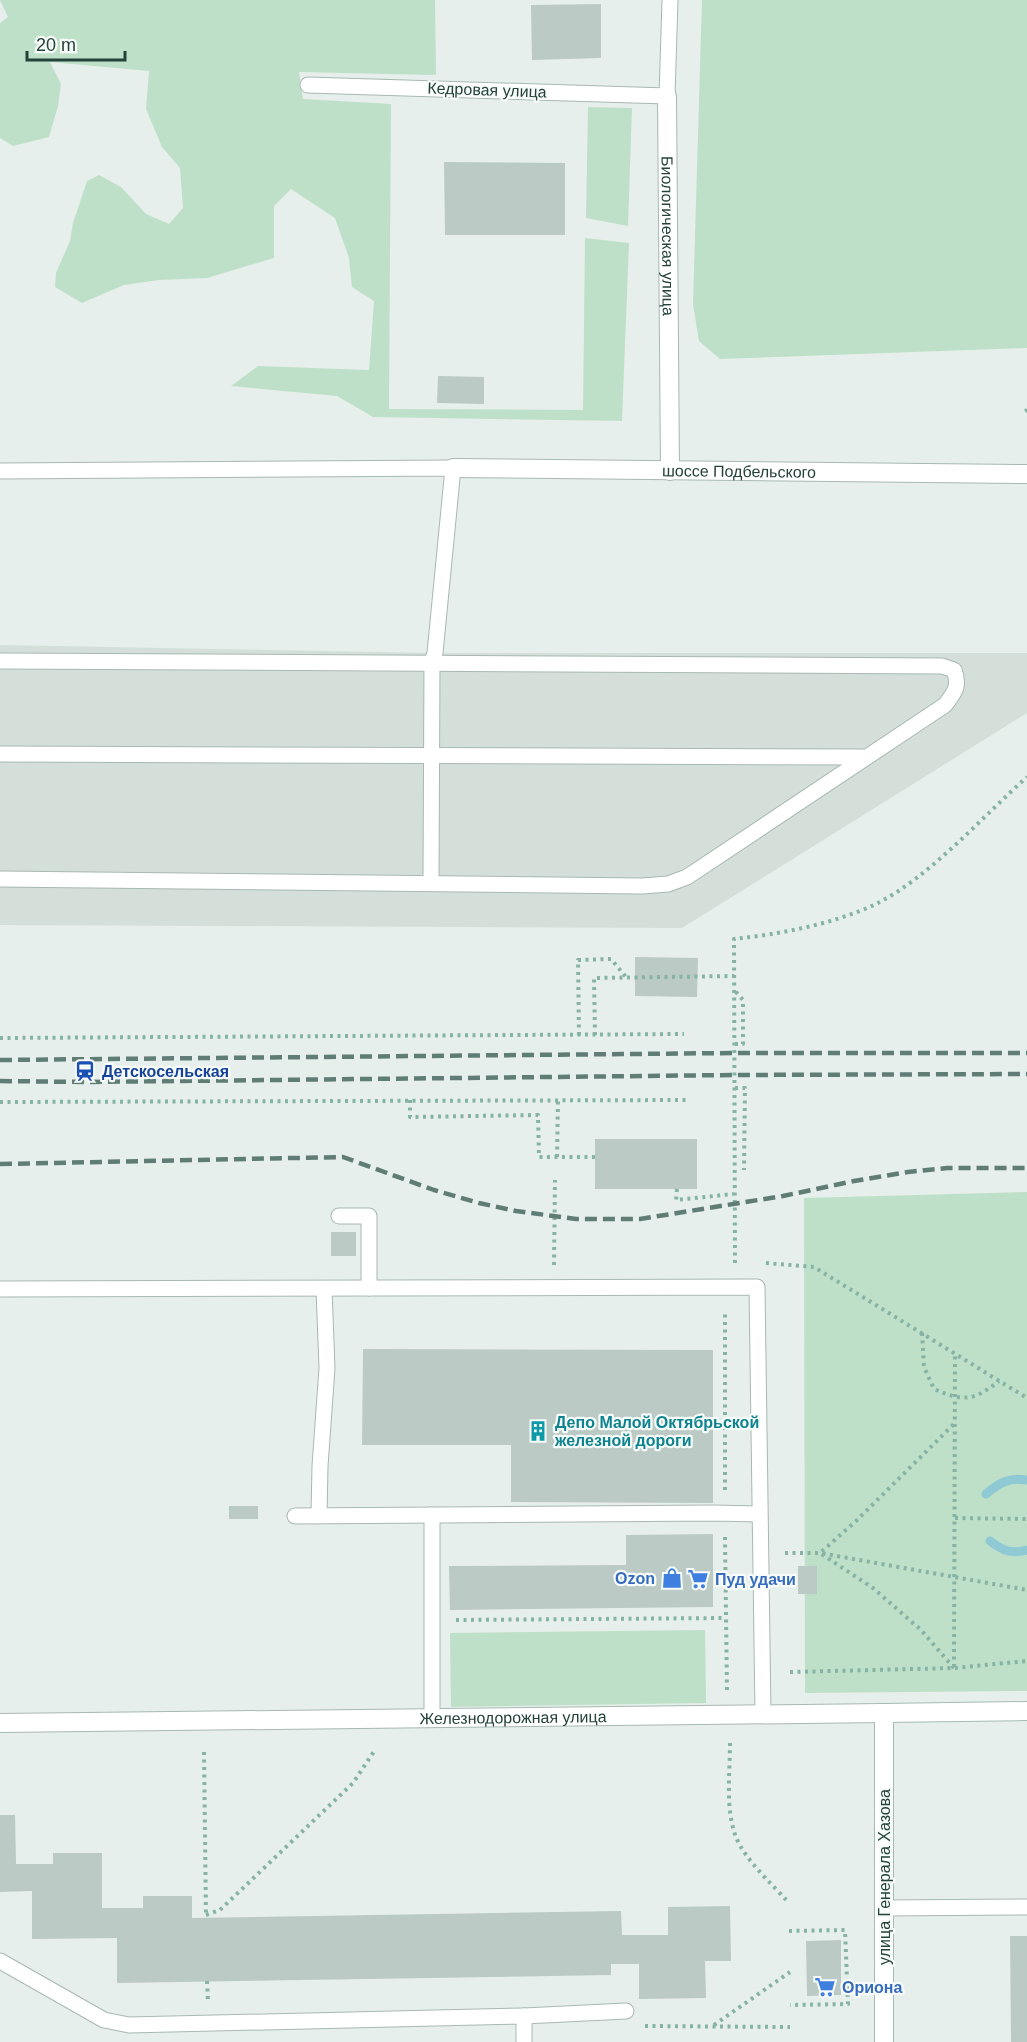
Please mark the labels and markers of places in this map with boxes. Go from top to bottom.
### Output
station icon: Детскосельская [73,1059,97,1083]
place label: Детскосельская [102,1063,229,1080]
place label: Депо Малой Октябрьской железной дороги [554,1414,759,1449]
building icon: Депо Малой Октябрьской железной дороги [526,1419,550,1443]
shop icon: Ozon [660,1566,684,1590]
supermarket icon: Пуд удачи [686,1567,710,1591]
place label: Ozon [615,1570,655,1587]
place label: Пуд удачи [715,1571,796,1588]
supermarket icon: Ориона [813,1975,837,1999]
place label: Ориона [842,1979,902,1996]

